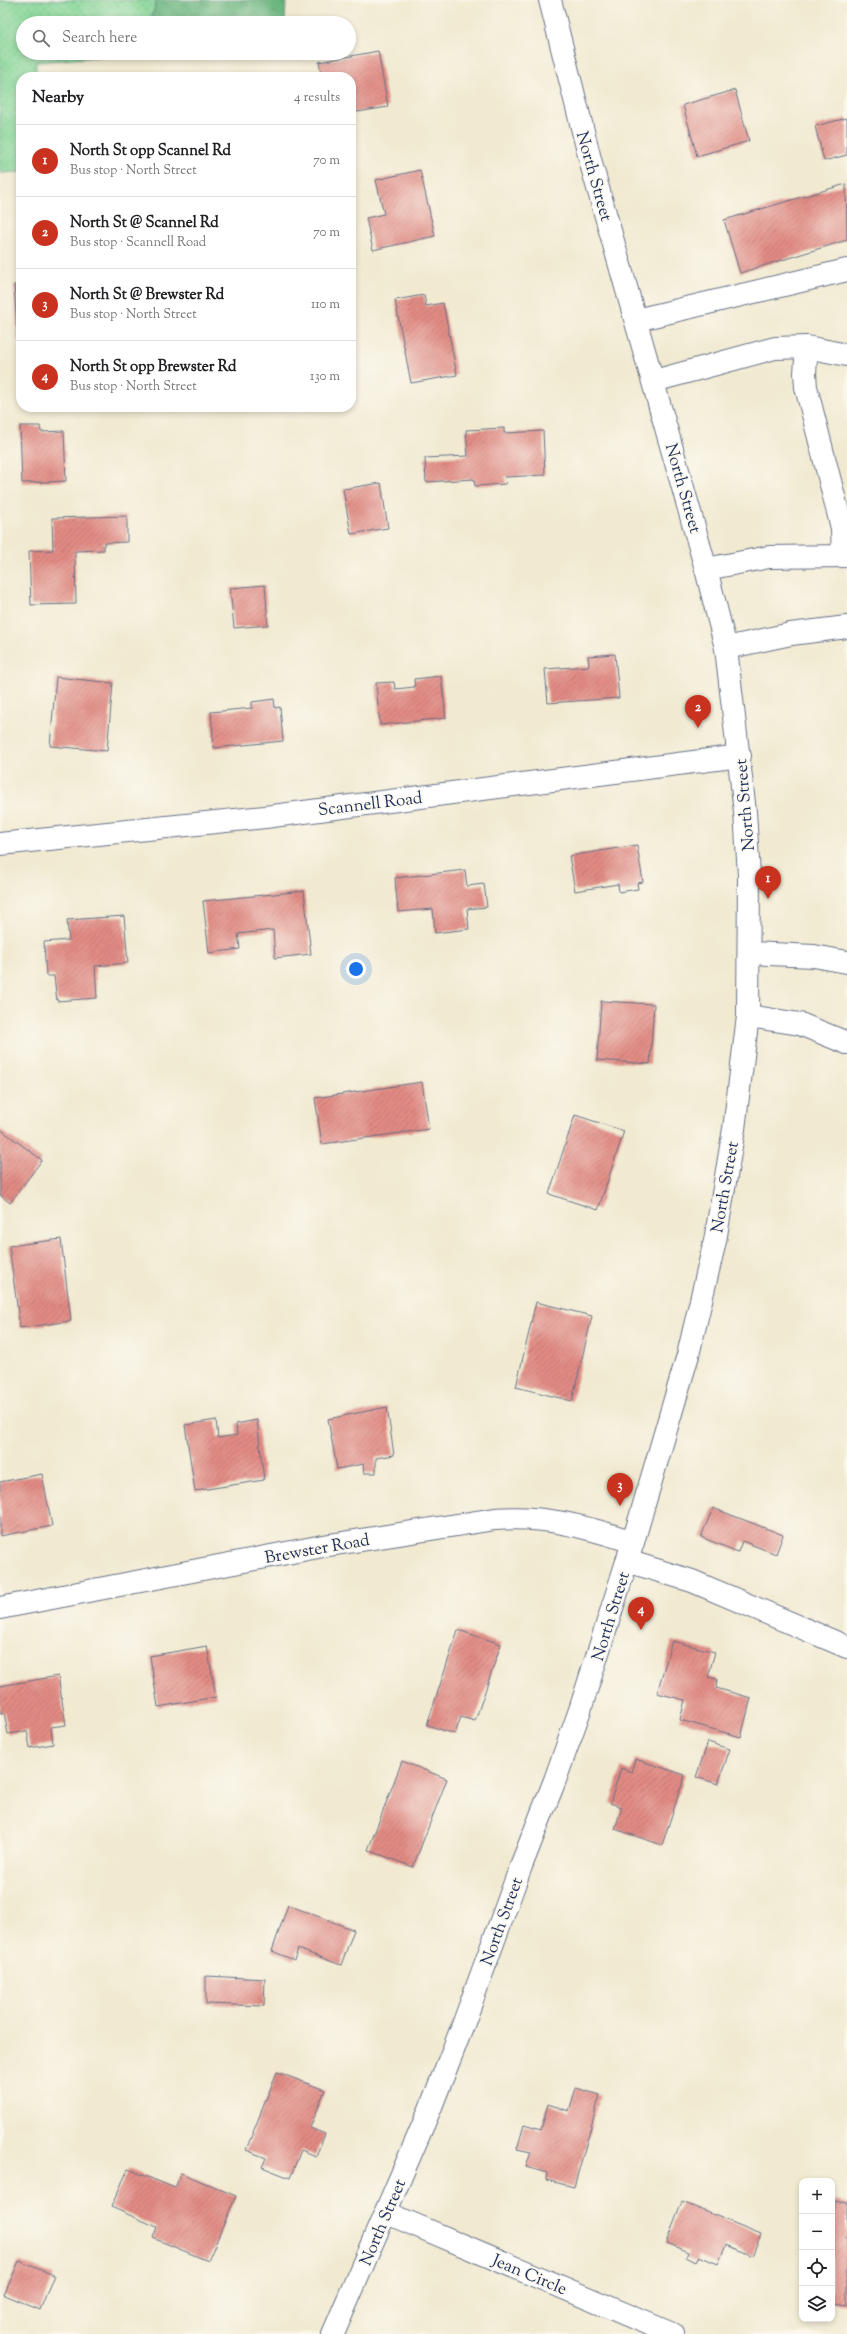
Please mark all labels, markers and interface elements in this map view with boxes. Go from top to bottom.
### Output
search box [16,16,356,60]
icon: search [30,27,52,49]
text: Search here [62,28,137,49]
text: Nearby [32,86,84,110]
text: 4 results [294,89,340,107]
street label: North Street [569,129,617,224]
text: North St opp Scannel Rd [70,141,231,162]
text: 1 [43,152,47,170]
text: 70 m [313,152,340,170]
text: Bus stop · North Street [70,162,197,180]
text: North St @ Scannel Rd [70,213,219,234]
text: 2 [42,224,48,242]
text: 70 m [313,224,340,242]
text: Bus stop · Scannell Road [70,234,206,252]
text: North St @ Brewster Rd [70,285,224,306]
text: 3 [42,296,48,314]
text: 110 m [311,296,340,314]
text: Bus stop · North Street [70,306,197,324]
text: North St opp Brewster Rd [70,357,236,378]
text: 4 [42,368,48,386]
text: 130 m [310,368,340,386]
text: Bus stop · North Street [70,378,197,396]
street label: North Street [658,441,706,536]
pin: 2 [685,695,711,728]
street label: North Street [730,758,762,852]
street label: Scannell Road [317,787,424,823]
pin: 1 [755,866,781,899]
your location [346,959,366,979]
street label: North Street [706,1140,746,1235]
pin: 3 [607,1473,633,1506]
street label: Brewster Road [263,1529,372,1571]
street label: North Street [587,1569,637,1664]
pin: 4 [628,1597,654,1630]
street label: North Street [476,1874,530,1969]
street label: North Street [355,2175,413,2270]
map controls [799,2178,835,2322]
button: + [799,2178,835,2214]
button: − [799,2214,835,2250]
street label: Jean Circle [487,2249,570,2302]
button: locate [799,2250,835,2286]
button: layers [799,2286,835,2322]

